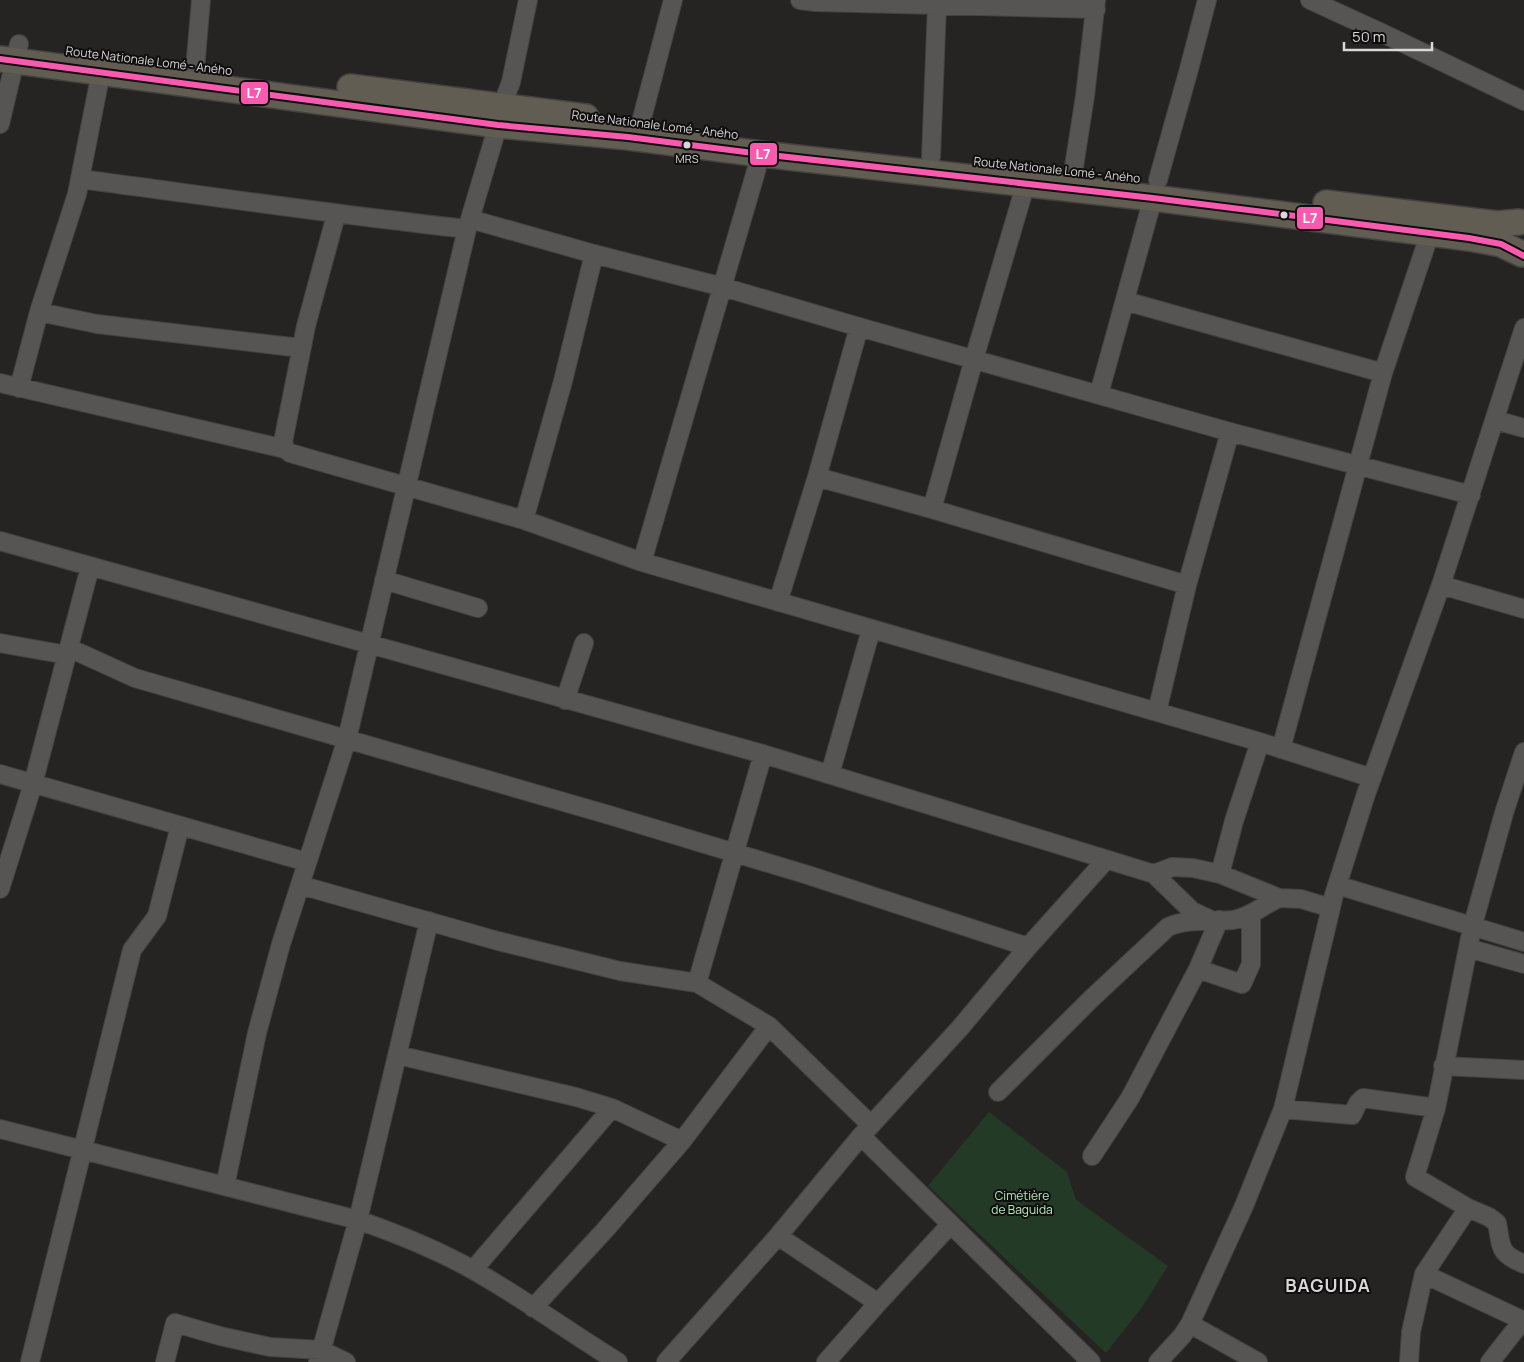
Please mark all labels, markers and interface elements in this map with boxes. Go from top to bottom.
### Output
scale bar [1344,20,1432,52]
text: 50 m [1352,26,1386,47]
street label: Route Nationale Lomé - Aného [65,42,233,79]
line badge: L7 [240,81,269,105]
text: L7 [247,83,261,102]
street label: Route Nationale Lomé - Aného [571,106,739,143]
marker: MRS [682,140,692,150]
line badge: L7 [749,142,778,166]
text: L7 [756,144,770,163]
place label: MRS [676,151,699,166]
street label: Route Nationale Lomé - Aného [973,152,1141,187]
line badge: L7 [1296,206,1324,230]
text: L7 [1303,208,1317,227]
unlabelled marker [1279,210,1289,220]
park label: Cimétière de Baguida [991,1187,1053,1218]
district label: BAGUIDA [1285,1273,1371,1297]

